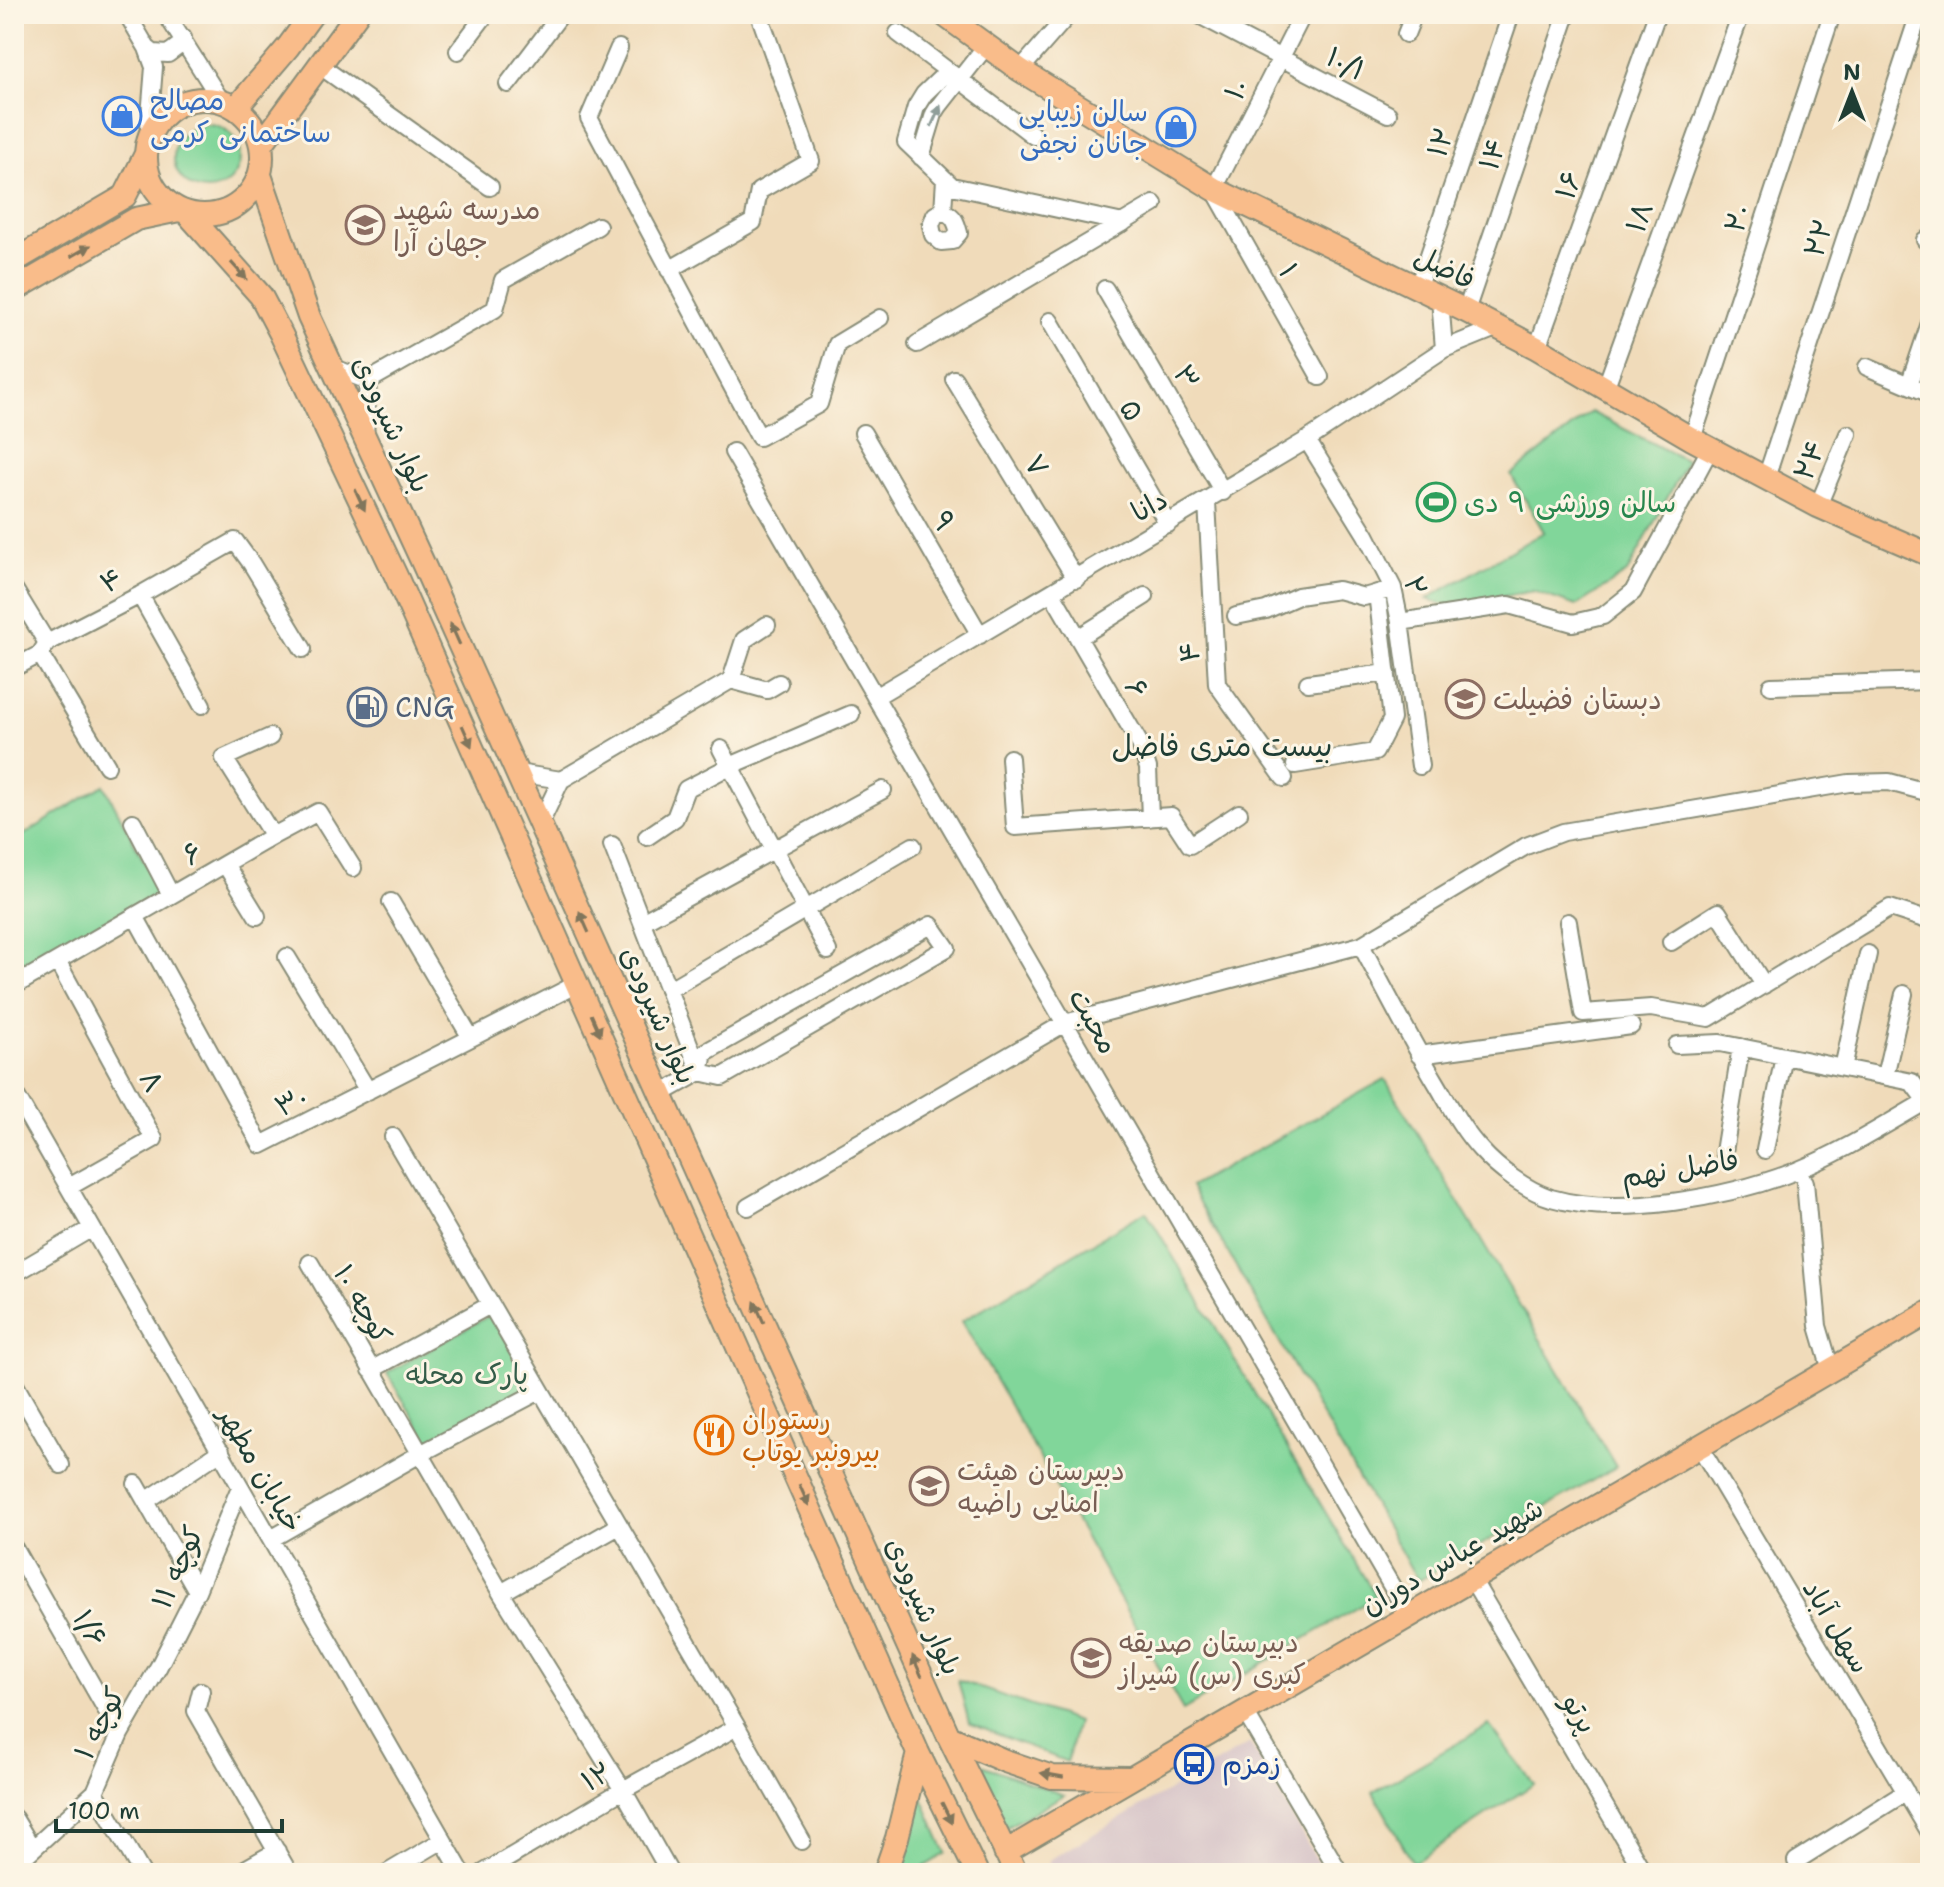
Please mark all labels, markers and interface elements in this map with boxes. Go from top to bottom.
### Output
street label: ۱۰/۱ [1320,37,1372,89]
north arrow [1812,52,1892,132]
text: N [1843,58,1861,87]
street label: ۱۰ [1215,72,1257,106]
place label: مصالح ساختمانی کرمی [150,81,331,151]
place label: سالن زیبایی جانان نجفی [1018,92,1148,162]
shop icon: مصالح ساختمانی کرمی [101,95,143,137]
one-way arrow [929,104,942,127]
shop icon: سالن زیبایی جانان نجفی [1155,106,1197,148]
street label: ۱۲ [1417,122,1463,162]
street label: ۱۴ [1469,133,1515,175]
street label: ۱۶ [1546,166,1590,204]
place label: مدرسه شهید جهان آرا [393,190,540,260]
street label: ۱۸ [1616,197,1662,237]
street label: ۲۰ [1715,199,1759,237]
school or university icon: مدرسه شهید جهان آرا [344,204,386,246]
street label: ۲۲ [1794,214,1842,262]
street label: فاضل [1408,236,1482,298]
one-way arrow [70,244,93,258]
street label: ۱ [1270,256,1308,284]
one-way arrow [230,261,248,281]
street label: بلوار شیرودی [344,349,440,499]
street label: ۳ [1165,358,1209,396]
street label: ۵ [1111,392,1153,428]
street label: ۲۴ [1784,434,1834,486]
street label: ۷ [1016,447,1058,483]
street label: دانا [1124,479,1174,531]
sports icon: سالن ورزشی ۹ دی [1415,481,1457,523]
place label: سالن ورزشی ۹ دی [1464,483,1676,521]
one-way arrow [353,488,367,511]
street label: ۹ [923,504,965,538]
street label: ۴ [93,558,129,602]
street label: ۲ [1395,571,1437,601]
one-way arrow [448,622,462,645]
street label: ۴ [1169,641,1209,663]
street label: ۶ [1116,671,1158,705]
school or university icon: دبستان فضیلت [1444,678,1486,720]
place label: دبستان فضیلت [1493,680,1662,718]
fuel station icon: CNG [346,686,388,728]
place label: CNG [395,688,454,726]
one-way arrow [461,725,474,748]
district label: بیست متری فاضل [1112,725,1332,766]
street label: ۶ [175,832,209,874]
one-way arrow [578,910,591,934]
street label: بلوار شیرودی [612,940,706,1090]
street label: محبت [1060,981,1128,1061]
one-way arrow [589,1013,602,1037]
street label: ۸ [131,1063,173,1099]
street label: ۳۰ [268,1077,314,1125]
street label: فاضل نهم [1618,1140,1742,1199]
street label: کوچه ۱۰ [325,1257,401,1351]
one-way arrow [753,1301,766,1324]
park label: پارک محله [406,1355,528,1393]
street label: خیابان مطهر [209,1397,312,1539]
place label: رستوران بیرونبر یوتاب [742,1400,880,1470]
restaurant icon: رستوران بیرونبر یوتاب [693,1414,735,1456]
place label: دبیرستان هیئت امنایی راضیه [957,1451,1125,1521]
school or university icon: دبیرستان هیئت امنایی راضیه [908,1465,950,1507]
one-way arrow [798,1483,811,1506]
street label: شهید عباس دوران [1354,1488,1550,1624]
street label: کوچه ۱۱ [142,1520,212,1614]
street label: بلوار شیرودی [877,1531,971,1681]
street label: سهل آباد [1794,1572,1880,1680]
street label: ۱/۶ [64,1602,116,1654]
place label: دبیرستان صدیقه کبری (س) شیراز [1117,1623,1306,1693]
school or university icon: دبیرستان صدیقه کبری (س) شیراز [1070,1637,1112,1679]
one-way arrow [910,1654,924,1677]
street label: کوچه ۱ [65,1680,133,1766]
street label: پرتو [1553,1685,1607,1740]
bus stop icon: زمزم [1173,1743,1215,1785]
place label: زمزم [1222,1745,1281,1786]
street label: ۱۲ [574,1752,618,1800]
one-way arrow [1040,1768,1065,1781]
scale bar [56,1783,282,1833]
text: 100 m [68,1795,140,1827]
one-way arrow [940,1801,954,1825]

